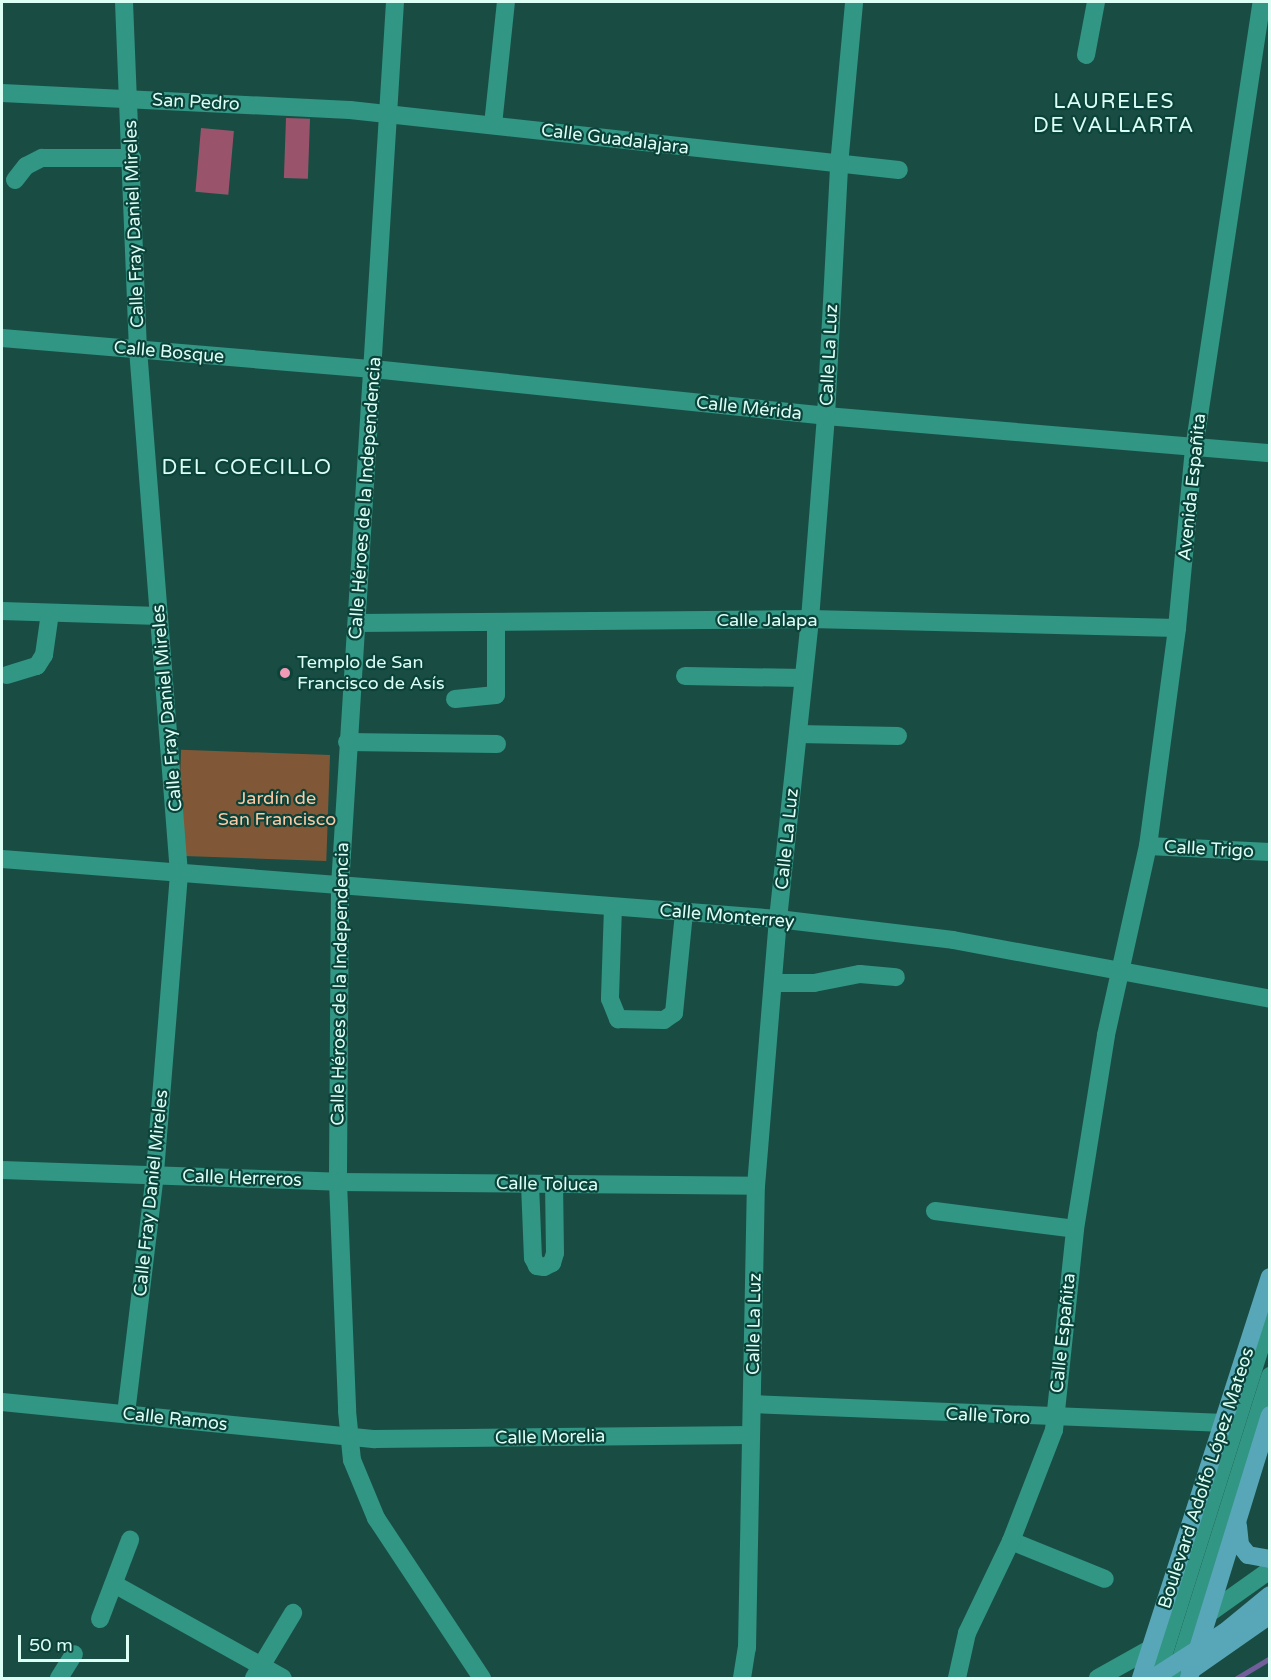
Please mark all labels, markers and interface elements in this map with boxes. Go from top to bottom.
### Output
street label: San Pedro [152,89,240,115]
district label: LAURELES DE VALLARTA [1033,89,1195,139]
street label: Calle Guadalajara [540,119,690,159]
street label: Calle Fray Daniel Mireles [120,120,148,328]
street label: Calle La Luz [816,304,842,406]
street label: Calle Bosque [113,336,225,368]
street label: Calle Héroes de la Independencia [344,356,386,640]
street label: Calle Mérida [695,392,803,424]
street label: Avenida Españita [1174,412,1210,562]
district label: DEL COECILLO [161,455,333,481]
street label: Calle Fray Daniel Mireles [147,603,187,813]
street label: Calle Jalapa [716,609,818,631]
place label: Templo de San Francisco de Asís [297,652,445,694]
marker: Templo de San Francisco de Asís [278,666,292,680]
street label: Calle La Luz [771,787,803,891]
park label: Jardín de San Francisco [218,788,336,830]
street label: Calle Trigo [1163,836,1255,862]
street label: Calle Héroes de la Independencia [327,842,353,1126]
street label: Calle Monterrey [659,899,795,933]
street label: Calle Fray Daniel Mireles [129,1088,173,1298]
street label: Calle Herreros [182,1165,302,1191]
street label: Calle Toluca [496,1172,598,1196]
street label: Calle Españita [1046,1272,1080,1394]
street label: Calle La Luz [742,1273,766,1375]
street label: Boulevard Adolfo López Mateos [1153,1345,1259,1611]
street label: Calle Ramos [121,1403,229,1435]
street label: Calle Toro [945,1403,1031,1429]
street label: Calle Morelia [495,1425,605,1449]
scale bar [21,1623,132,1661]
text: 50 m [29,1634,73,1656]

